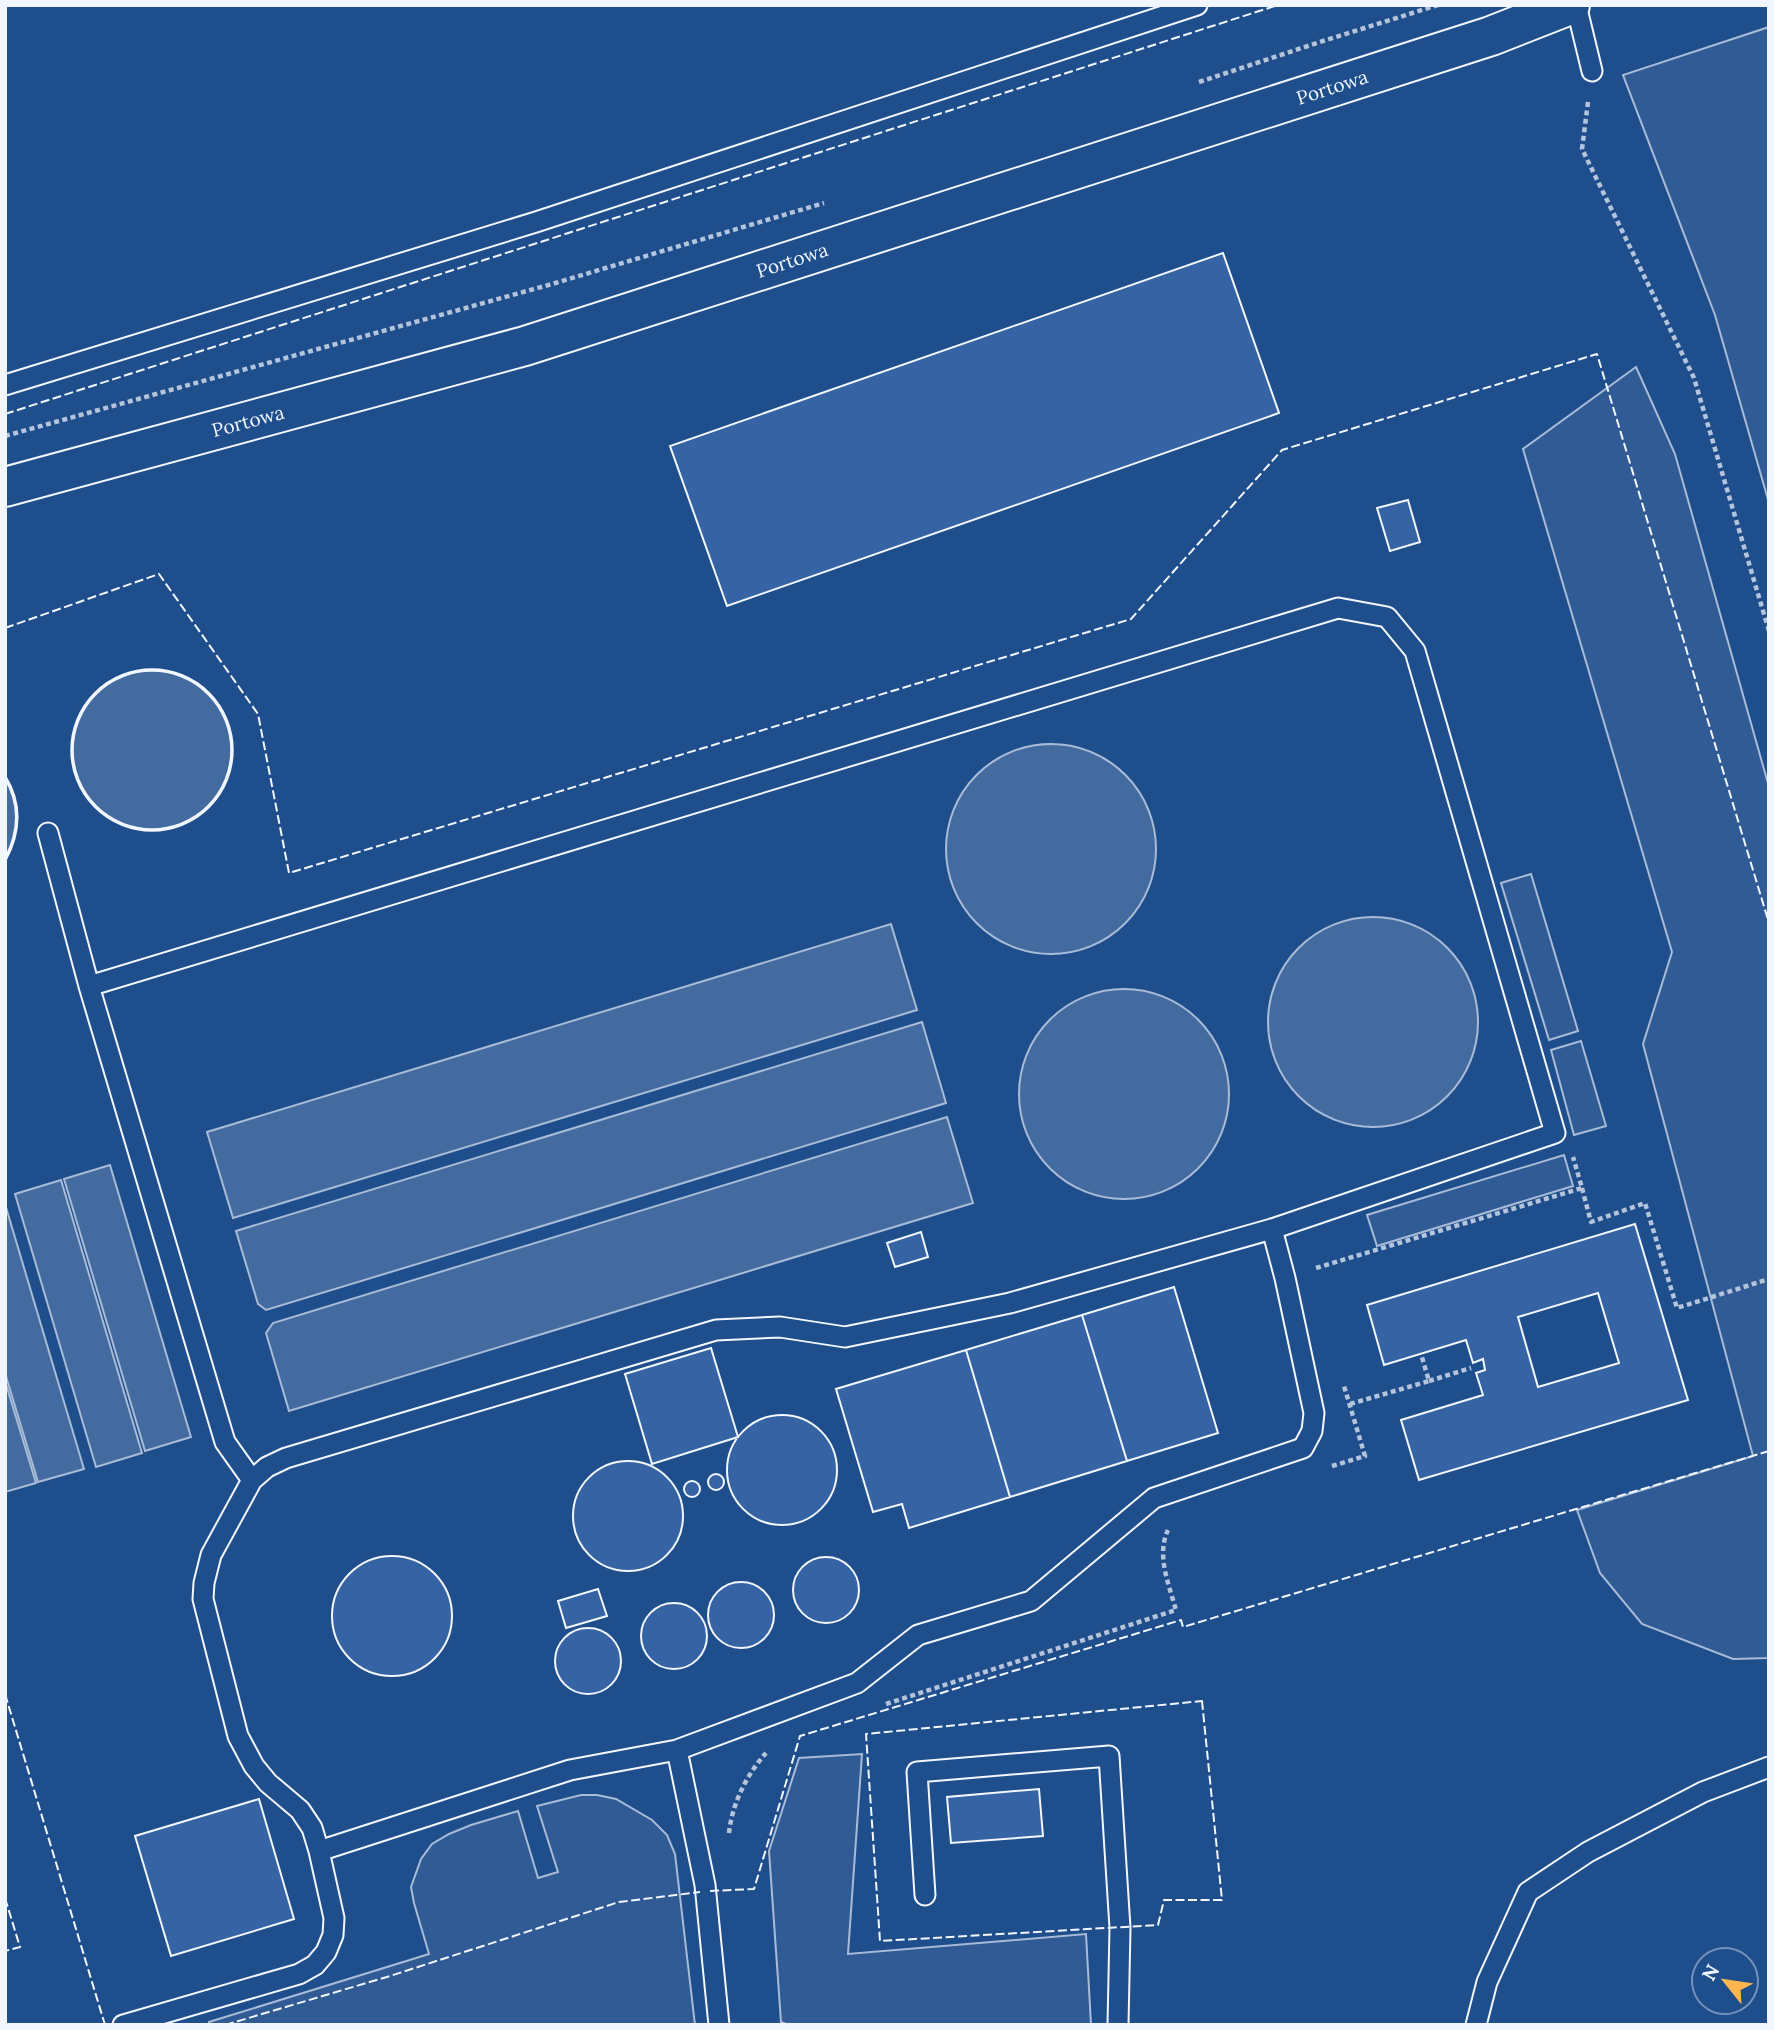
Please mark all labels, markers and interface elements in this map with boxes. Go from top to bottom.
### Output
street label: Portowa [1293,64,1371,110]
street label: Portowa [753,237,831,283]
street label: Portowa [209,400,287,442]
north arrow [1690,1946,1760,2016]
text: N [1696,1960,1724,1985]

